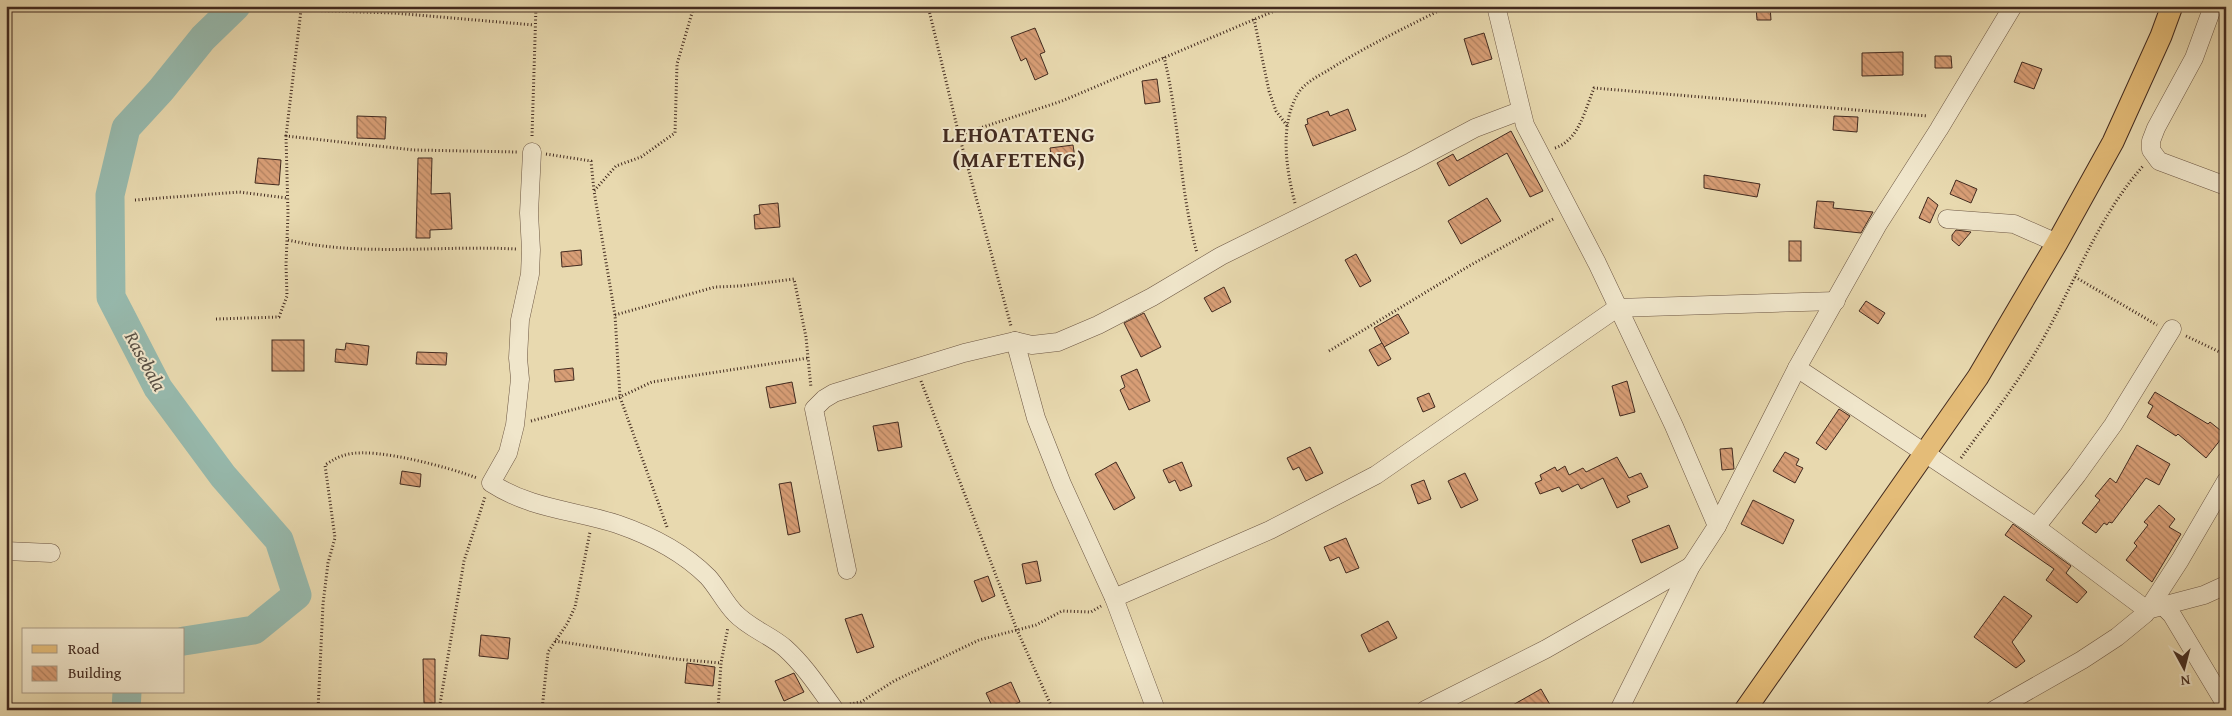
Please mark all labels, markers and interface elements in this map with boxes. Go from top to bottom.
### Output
district label: LEHOATATENG (MAFETENG) [942,118,1096,175]
water label: Rasebala [118,325,174,396]
legend [22,628,185,694]
text: Road [68,638,99,659]
north arrow [2160,644,2210,694]
text: Building [68,662,122,683]
text: N [2179,670,2191,691]

